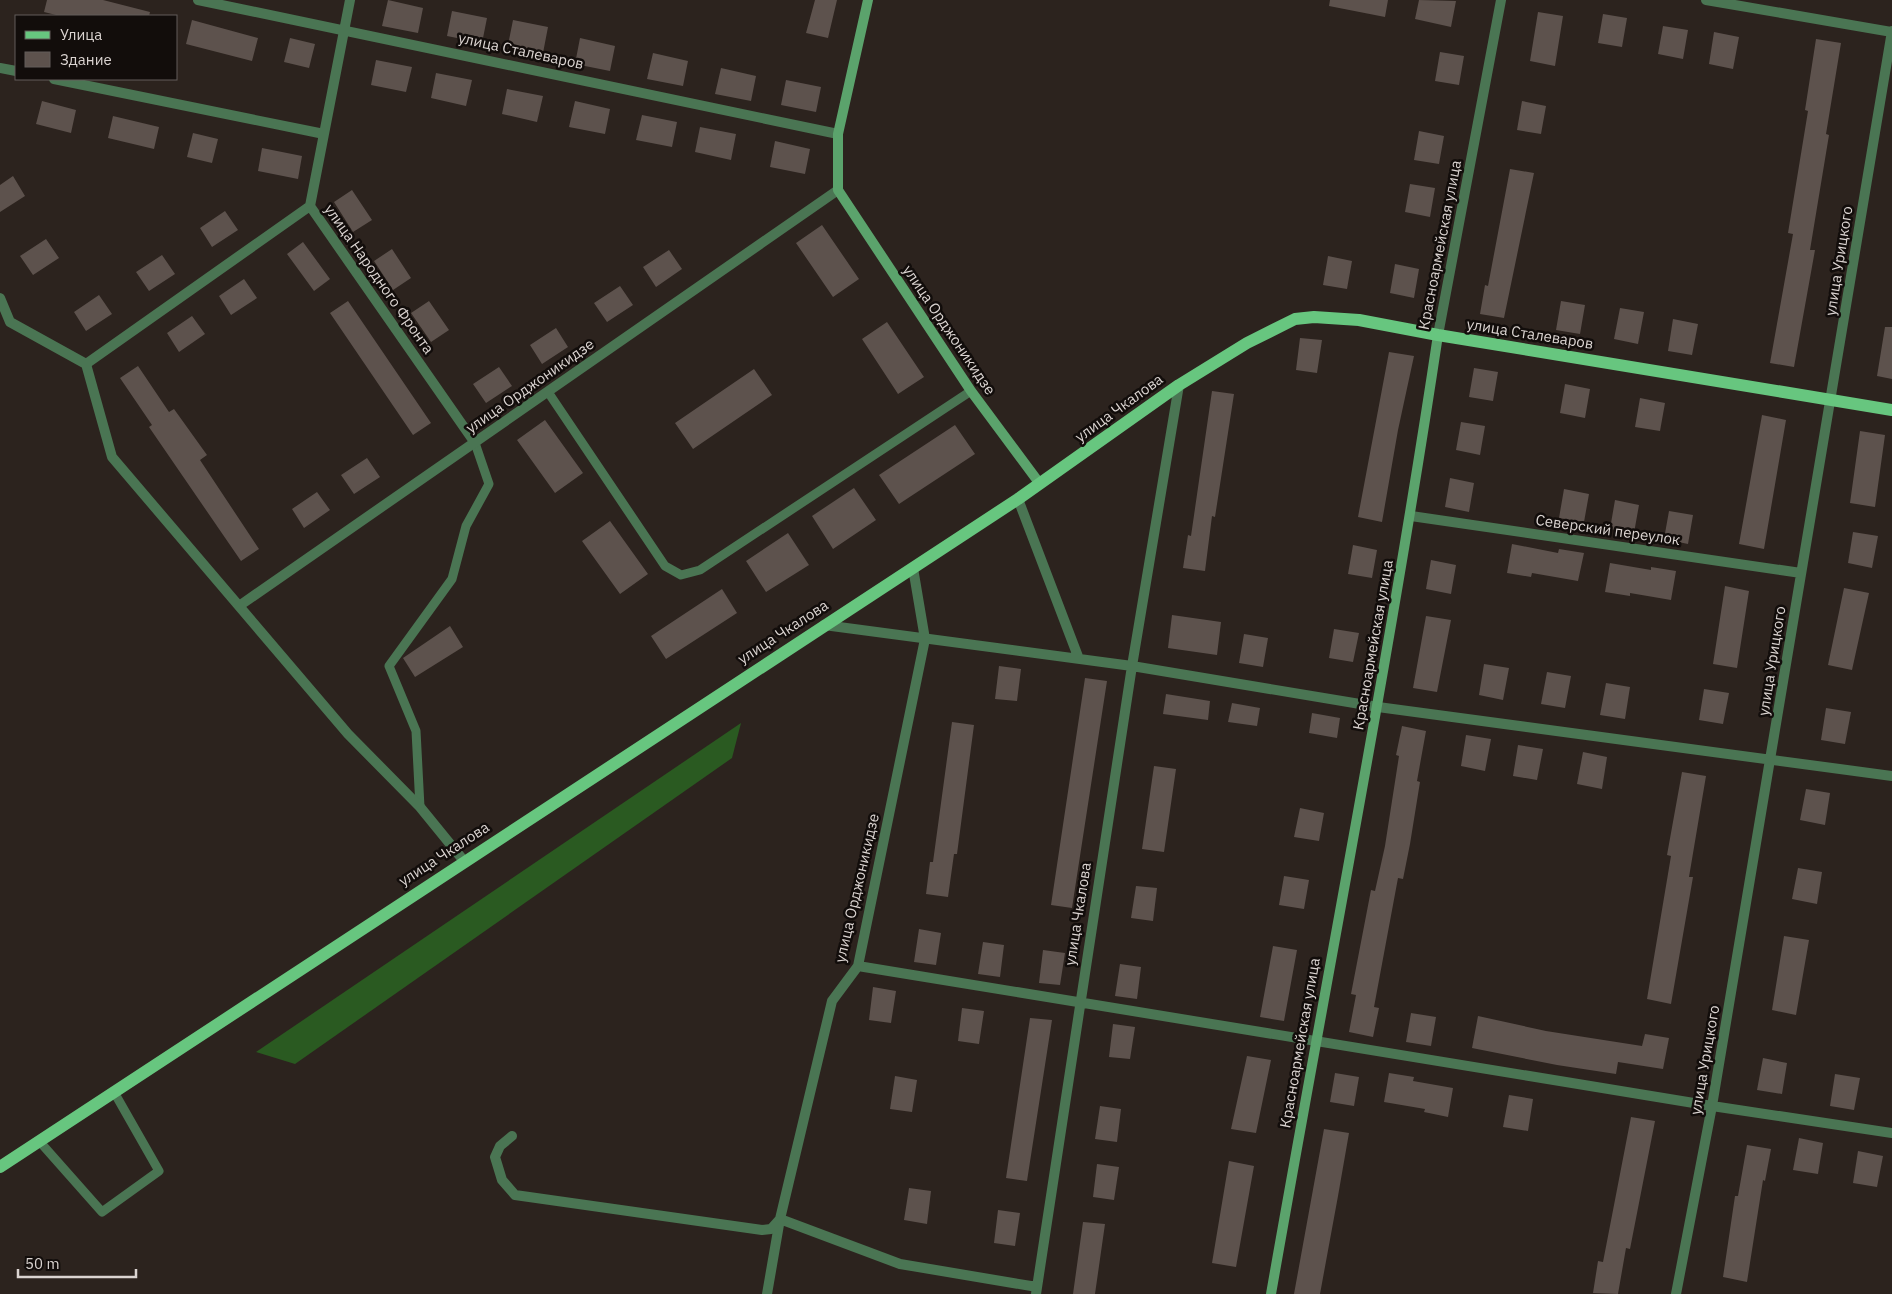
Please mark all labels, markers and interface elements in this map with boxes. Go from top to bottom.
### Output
legend [15,15,178,80]
text: Улица [60,25,102,44]
street label: улица Сталеваров [457,28,586,73]
text: Здание [60,50,112,69]
street label: Красноармейская улица [1414,158,1465,331]
street label: улица Народного Фронта [320,200,438,357]
street label: улица Урицкого [1820,205,1857,317]
street label: улица Орджоникидзе [899,261,1000,398]
street label: улица Сталеваров [1465,314,1595,353]
street label: улица Орджоникидзе [462,334,598,437]
street label: улица Чкалова [1071,369,1166,446]
street label: Северский переулок [1535,510,1682,549]
street label: Красноармейская улица [1348,558,1397,731]
street label: улица Чкалова [734,595,832,668]
street label: улица Урицкого [1753,605,1790,717]
street label: улица Орджоникидзе [830,811,883,964]
street label: улица Чкалова [395,817,493,890]
street label: улица Чкалова [1060,861,1095,967]
street label: Красноармейская улица [1275,956,1324,1129]
street label: улица Урицкого [1686,1004,1724,1116]
scale bar [18,1246,135,1278]
text: 50 m [25,1254,60,1273]

